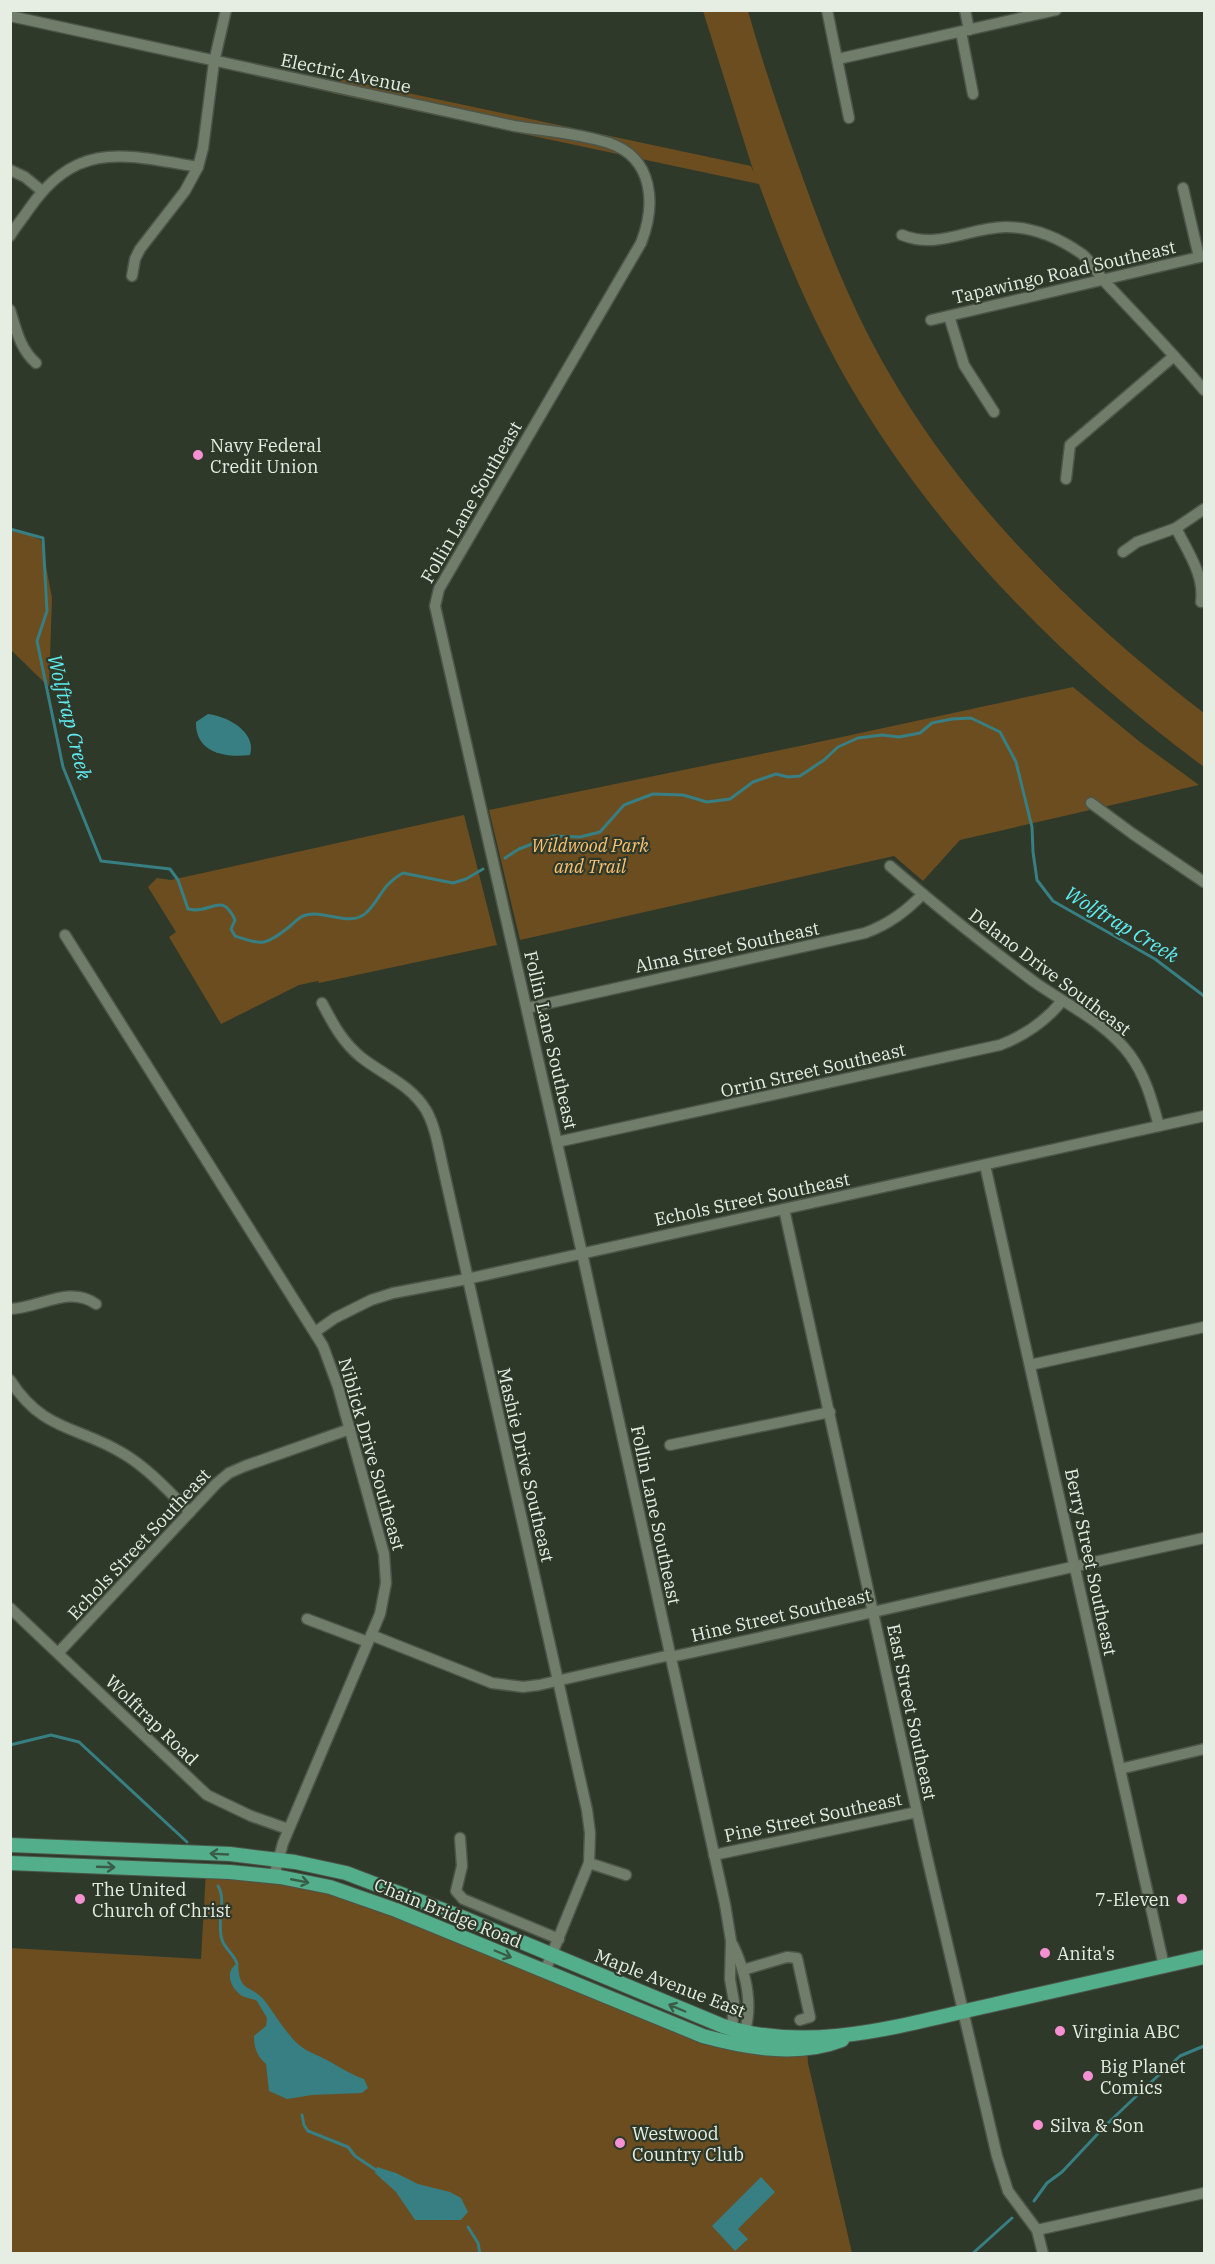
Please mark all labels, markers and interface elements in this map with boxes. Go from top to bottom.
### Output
street label: Electric Avenue [279,48,413,98]
street label: Tapawingo Road Southeast [950,235,1178,309]
street label: Follin Lane Southeast [415,417,527,587]
place label: Navy Federal Credit Union [210,434,322,478]
marker: Navy Federal Credit Union [191,448,205,462]
water label: Wolftrap Creek [41,651,99,783]
park label: Wildwood Park and Trail [531,834,649,878]
water label: Wolftrap Creek [1060,879,1184,969]
street label: Delano Drive Southeast [964,903,1136,1041]
street label: Alma Street Southeast [633,916,821,978]
street label: Follin Lane Southeast [519,948,583,1132]
street label: Orrin Street Southeast [718,1038,908,1102]
street label: Echols Street Southeast [652,1167,852,1231]
street label: Niblick Drive Southeast [333,1355,411,1553]
street label: Mashie Drive Southeast [492,1366,560,1564]
street label: Follin Lane Southeast [626,1423,686,1607]
street label: Echols Street Southeast [63,1463,215,1625]
street label: Berry Street Southeast [1060,1466,1122,1658]
street label: Hine Street Southeast [689,1583,873,1647]
street label: East Street Southeast [882,1622,942,1802]
street label: Wolftrap Road [101,1670,203,1770]
street label: Pine Street Southeast [722,1787,904,1847]
one-way arrow [209,1848,229,1859]
one-way arrow [95,1861,115,1872]
street label: Chain Bridge Road [371,1873,525,1953]
one-way arrow [289,1876,309,1887]
place label: The United Church of Christ [92,1878,231,1922]
place label: 7-Eleven [1095,1888,1170,1911]
marker: The United Church of Christ [73,1892,87,1906]
marker: 7-Eleven [1175,1892,1189,1906]
place label: Anita's [1057,1942,1115,1965]
street label: Maple Avenue East [591,1944,749,2022]
marker: Anita's [1038,1946,1052,1960]
one-way arrow [493,1948,511,1960]
one-way arrow [668,2002,687,2013]
place label: Virginia ABC [1072,2020,1180,2043]
marker: Virginia ABC [1053,2024,1067,2038]
place label: Big Planet Comics [1100,2055,1186,2099]
marker: Big Planet Comics [1081,2069,1095,2083]
place label: Silva & Son [1050,2114,1144,2137]
marker: Silva & Son [1031,2118,1045,2132]
place label: Westwood Country Club [632,2122,744,2166]
marker: Westwood Country Club [613,2136,627,2150]

